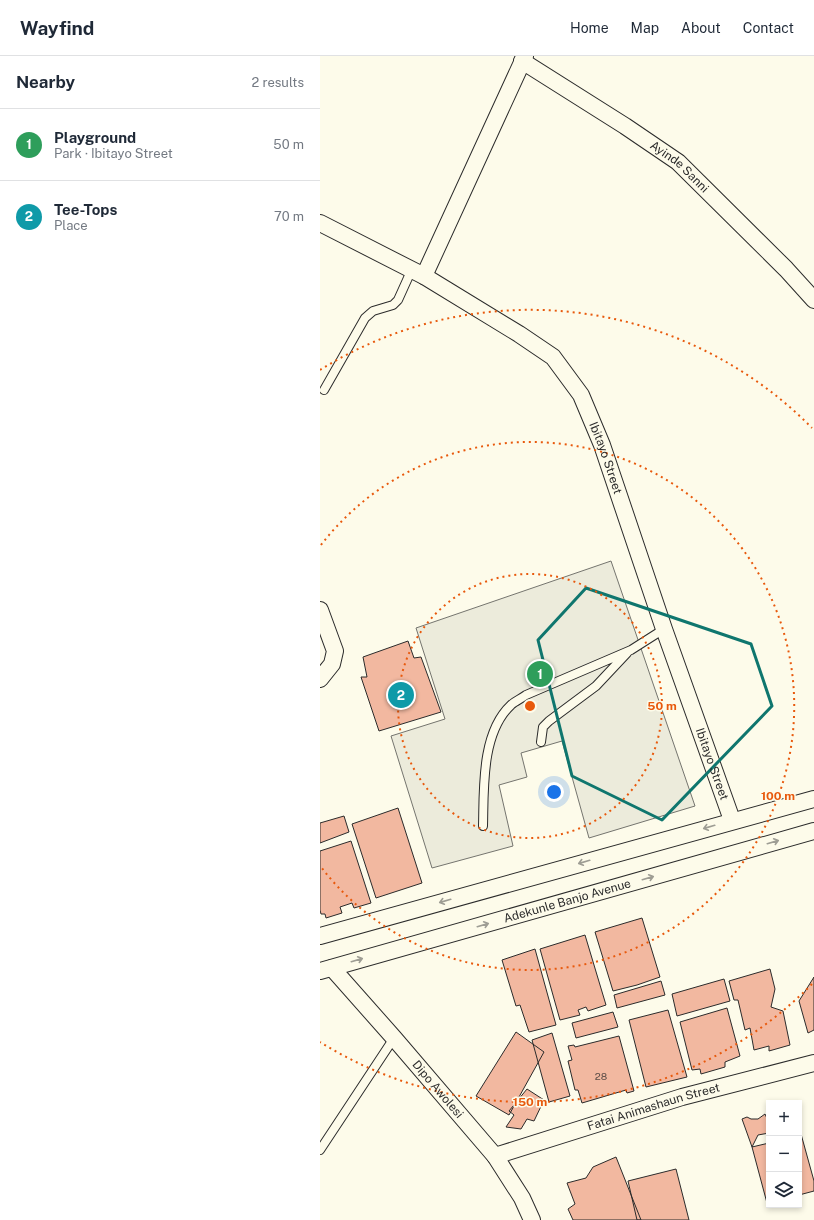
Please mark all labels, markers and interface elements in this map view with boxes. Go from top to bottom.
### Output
text: Wayfind [20,17,94,39]
text: Home [570,20,609,36]
text: Map [631,20,659,36]
text: About [681,20,721,36]
text: Contact [743,20,794,36]
text: Nearby [16,72,75,92]
text: 2 results [252,75,304,90]
text: Playground [54,129,136,146]
text: 1 [26,137,32,152]
text: 50 m [273,137,304,152]
street label: Ayinde Sanni [647,138,712,195]
text: Park · Ibitayo Street [54,146,173,161]
text: Tee-Tops [54,201,117,218]
text: 2 [25,209,33,224]
text: 70 m [274,209,304,224]
text: Place [54,218,88,233]
street label: Ibitayo Street [586,420,625,496]
pin: 1 [527,659,553,689]
pin: 2 [388,680,414,710]
centre of rings [523,699,537,713]
text: 50 m [647,699,677,713]
street label: Ibitayo Street [693,726,731,802]
your location [544,782,564,802]
text: 100 m [761,789,795,803]
one-way arrow [702,824,715,831]
one-way arrow [766,838,779,845]
one-way arrow [577,859,590,866]
one-way arrow [641,874,654,881]
street label: Adekunle Banjo Avenue [502,876,633,926]
one-way arrow [439,898,452,905]
one-way arrow [476,921,489,928]
one-way arrow [351,956,364,963]
street label: Dipo Awolesi [409,1058,466,1121]
house number: 28 [595,1070,607,1082]
street label: Fatai Animashaun Street [586,1080,722,1133]
text: 150 m [513,1095,547,1109]
map controls [766,1100,802,1208]
button: + [766,1100,802,1136]
button: − [766,1136,802,1172]
button: layers [766,1172,802,1208]

